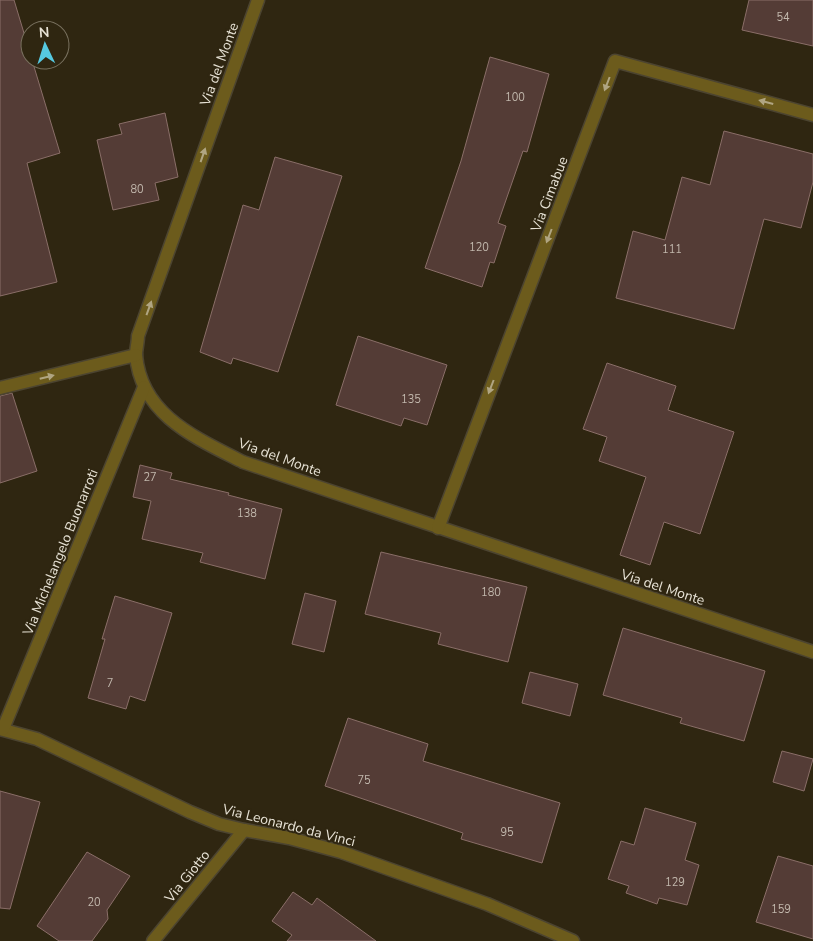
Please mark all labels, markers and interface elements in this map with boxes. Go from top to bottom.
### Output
house number: 54 [776,10,790,25]
north arrow [20,20,70,70]
street label: Via del Monte [195,20,243,109]
text: N [38,23,50,42]
one-way arrow [603,76,610,91]
house number: 100 [505,90,525,105]
one-way arrow [758,98,773,106]
one-way arrow [199,147,207,162]
street label: Via Cimabue [526,154,573,236]
house number: 80 [130,182,144,197]
one-way arrow [545,228,552,243]
house number: 120 [469,240,489,255]
house number: 111 [662,242,682,257]
one-way arrow [145,300,153,315]
one-way arrow [40,372,55,380]
one-way arrow [487,380,494,395]
house number: 135 [401,392,421,407]
street label: Via del Monte [235,433,324,481]
street label: Via Michelangelo Buonarroti [18,466,103,639]
house number: 27 [143,470,157,485]
house number: 138 [237,506,257,521]
street label: Via del Monte [617,565,707,610]
house number: 180 [481,585,501,600]
house number: 7 [107,676,113,691]
house number: 75 [357,773,371,788]
street label: Via Leonardo da Vinci [219,800,357,851]
house number: 95 [500,825,514,840]
street label: Via Giotto [160,846,215,907]
house number: 129 [665,875,685,890]
house number: 20 [87,895,101,910]
house number: 159 [771,902,791,917]

